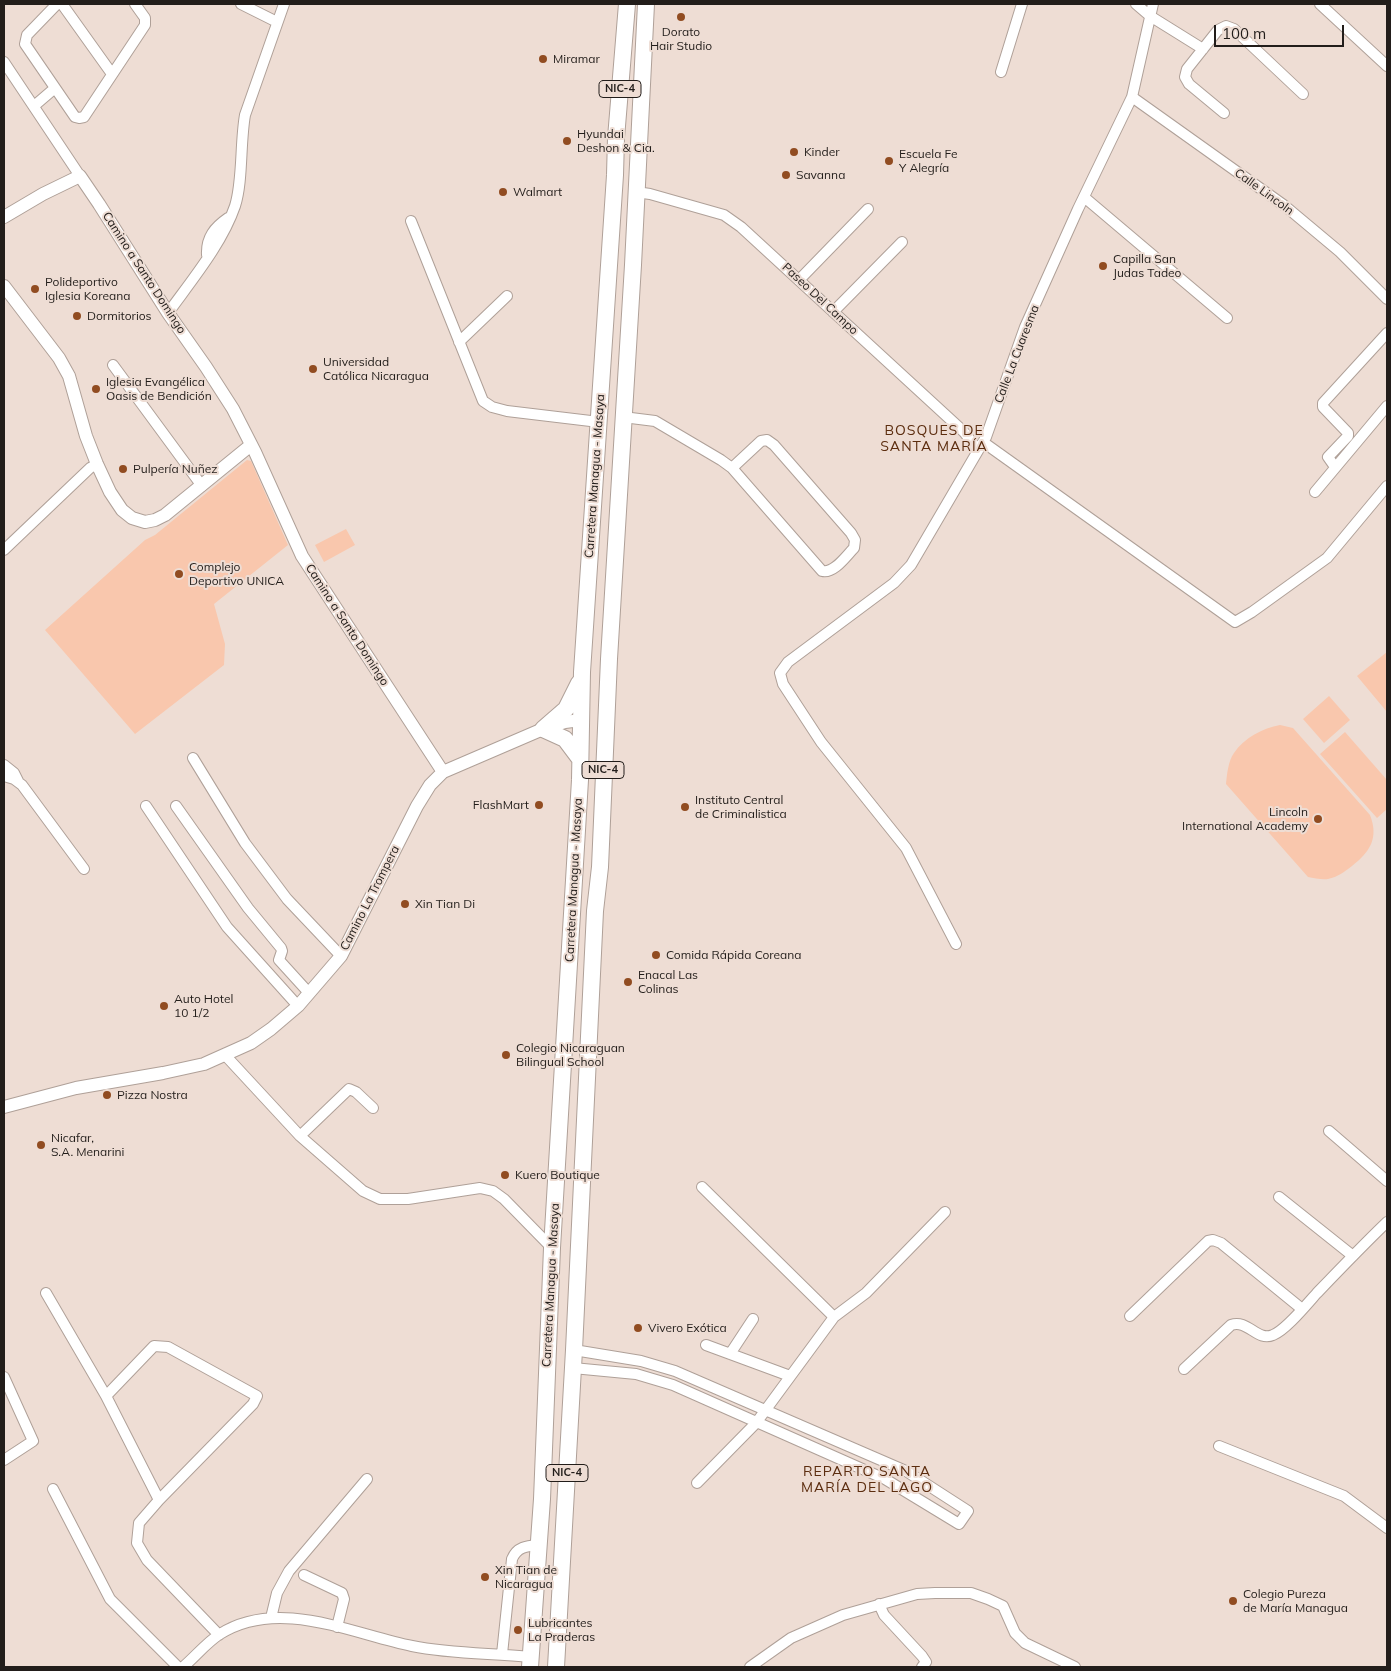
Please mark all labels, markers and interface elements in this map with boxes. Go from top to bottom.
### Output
marker: Dorato Hair Studio [675,11,687,23]
scale bar [1216,15,1346,47]
text: 100 m [1222,24,1266,43]
place label: Dorato Hair Studio [650,25,712,53]
place label: Miramar [553,52,600,66]
marker: Miramar [537,53,549,65]
road number: NIC-4 [599,80,641,98]
place label: Hyundai Deshon & Cia. [577,127,655,155]
marker: Hyundai Deshon & Cia. [561,135,573,147]
place label: Kinder [804,145,840,159]
marker: Kinder [788,146,800,158]
place label: Escuela Fe Y Alegría [899,147,958,175]
marker: Escuela Fe Y Alegría [883,155,895,167]
street label: Calle Lincoln [1232,166,1296,218]
place label: Savanna [796,168,845,182]
marker: Savanna [780,169,792,181]
place label: Walmart [513,185,562,199]
marker: Walmart [497,186,509,198]
street label: Camino a Santo Domingo [99,209,189,337]
place label: Capilla San Judas Tadeo [1113,252,1181,280]
street label: Paseo Del Campo [779,260,861,338]
marker: Capilla San Judas Tadeo [1097,260,1109,272]
place label: Polideportivo Iglesia Koreana [45,275,130,303]
marker: Polideportivo Iglesia Koreana [29,283,41,295]
street label: Calle La Cuaresma [992,303,1042,405]
place label: Dormitorios [87,309,152,323]
marker: Dormitorios [71,310,83,322]
place label: Universidad Católica Nicaragua [323,355,429,383]
marker: Universidad Católica Nicaragua [307,363,319,375]
place label: Iglesia Evangélica Oasis de Bendición [106,375,212,403]
marker: Iglesia Evangélica Oasis de Bendición [90,383,102,395]
street label: Carretera Managua - Masaya [582,394,608,558]
district label: BOSQUES DE SANTA MARÍA [879,423,989,456]
place label: Pulpería Nuñez [133,462,217,476]
marker: Pulpería Nuñez [117,463,129,475]
place label: Complejo Deportivo UNICA [189,560,284,588]
street label: Camino a Santo Domingo [302,561,392,689]
marker: Complejo Deportivo UNICA [173,568,185,580]
road number: NIC-4 [582,762,624,778]
place label: Instituto Central de Criminalistica [695,793,787,821]
place label: FlashMart [473,798,529,812]
street label: Carretera Managua - Masaya [563,798,585,962]
marker: FlashMart [533,799,545,811]
marker: Instituto Central de Criminalistica [679,801,691,813]
place label: Lincoln International Academy [1182,805,1308,833]
marker: Lincoln International Academy [1312,813,1324,825]
street label: Camino La Trompera [337,843,403,953]
place label: Xin Tian Di [415,897,475,911]
marker: Xin Tian Di [399,898,411,910]
place label: Comida Rápida Coreana [666,948,802,962]
marker: Comida Rápida Coreana [650,949,662,961]
place label: Enacal Las Colinas [638,968,698,996]
marker: Enacal Las Colinas [622,976,634,988]
place label: Auto Hotel 10 1/2 [174,992,233,1020]
marker: Auto Hotel 10 1/2 [158,1000,170,1012]
place label: Colegio Nicaraguan Bilingual School [516,1041,625,1069]
marker: Colegio Nicaraguan Bilingual School [500,1049,512,1061]
place label: Pizza Nostra [117,1088,188,1102]
marker: Pizza Nostra [101,1089,113,1101]
place label: Nicafar, S.A. Menarini [51,1131,124,1159]
marker: Nicafar, S.A. Menarini [35,1139,47,1151]
place label: Kuero Boutique [515,1168,600,1182]
marker: Kuero Boutique [499,1169,511,1181]
street label: Carretera Managua - Masaya [540,1203,562,1367]
place label: Vivero Exótica [648,1321,727,1335]
marker: Vivero Exótica [632,1322,644,1334]
district label: REPARTO SANTA MARÍA DEL LAGO [799,1464,935,1496]
road number: NIC-4 [546,1465,588,1482]
place label: Xin Tian de Nicaragua [495,1563,557,1591]
marker: Xin Tian de Nicaragua [479,1571,491,1583]
place label: Colegio Pureza de María Managua [1243,1587,1348,1615]
marker: Colegio Pureza de María Managua [1227,1595,1239,1607]
place label: Lubricantes La Praderas [528,1616,595,1644]
marker: Lubricantes La Praderas [512,1624,524,1636]

